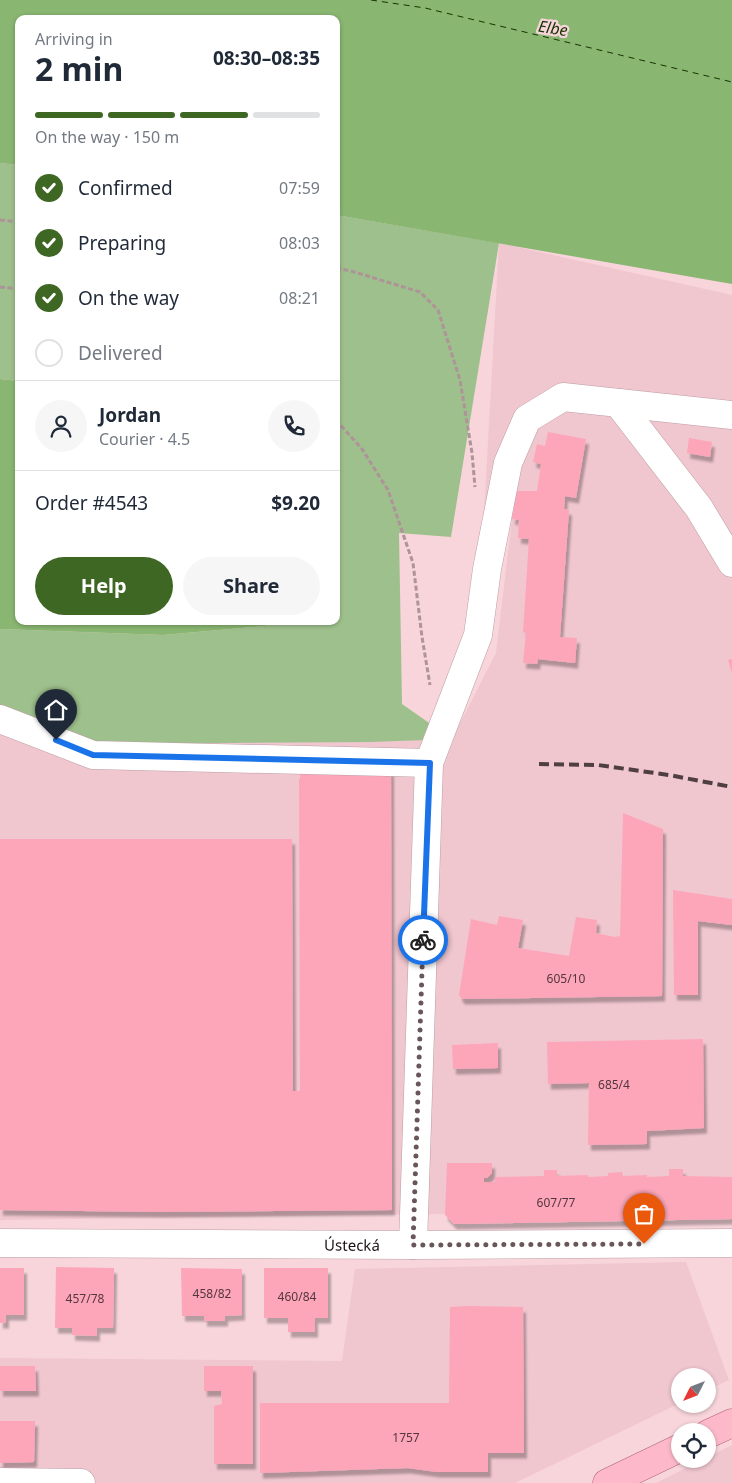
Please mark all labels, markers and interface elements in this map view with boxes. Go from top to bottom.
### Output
water label: Elbe [537,15,569,41]
text: Arriving in [35,28,113,50]
text: 08:30–08:35 [213,45,320,71]
text: 2 min [35,47,123,90]
text: On the way · 150 m [35,126,179,148]
icon: check [35,174,63,202]
text: Confirmed [78,175,173,201]
text: 07:59 [279,177,320,199]
icon: check [35,229,63,257]
text: Preparing [78,230,166,256]
text: 08:03 [279,232,320,254]
icon: check [35,284,63,312]
text: On the way [78,285,179,311]
text: 08:21 [279,287,320,309]
text: Delivered [78,340,163,366]
button: person [35,400,87,452]
button: phone [268,400,320,452]
text: Jordan [99,402,161,428]
text: Courier · 4.5 [99,428,190,450]
text: Order #4543 [35,490,148,516]
text: $9.20 [271,490,320,516]
button: Help [35,557,173,615]
button: Share [183,557,320,615]
pin [35,689,77,740]
icon: home [42,696,70,724]
courier [398,915,448,965]
icon: bike [409,926,437,954]
house number: 605/10 [547,970,586,987]
house number: 685/4 [598,1076,630,1093]
pin [623,1193,665,1244]
house number: 607/77 [537,1194,576,1211]
icon: bag [630,1200,658,1228]
street label: Ústecká [324,1235,380,1255]
house number: 458/82 [193,1285,232,1302]
house number: 460/84 [278,1288,317,1305]
house number: 457/78 [66,1290,105,1307]
north arrow [671,1368,716,1412]
map controls [671,1368,716,1468]
button: locate [671,1423,716,1468]
house number: 1757 [392,1429,420,1446]

